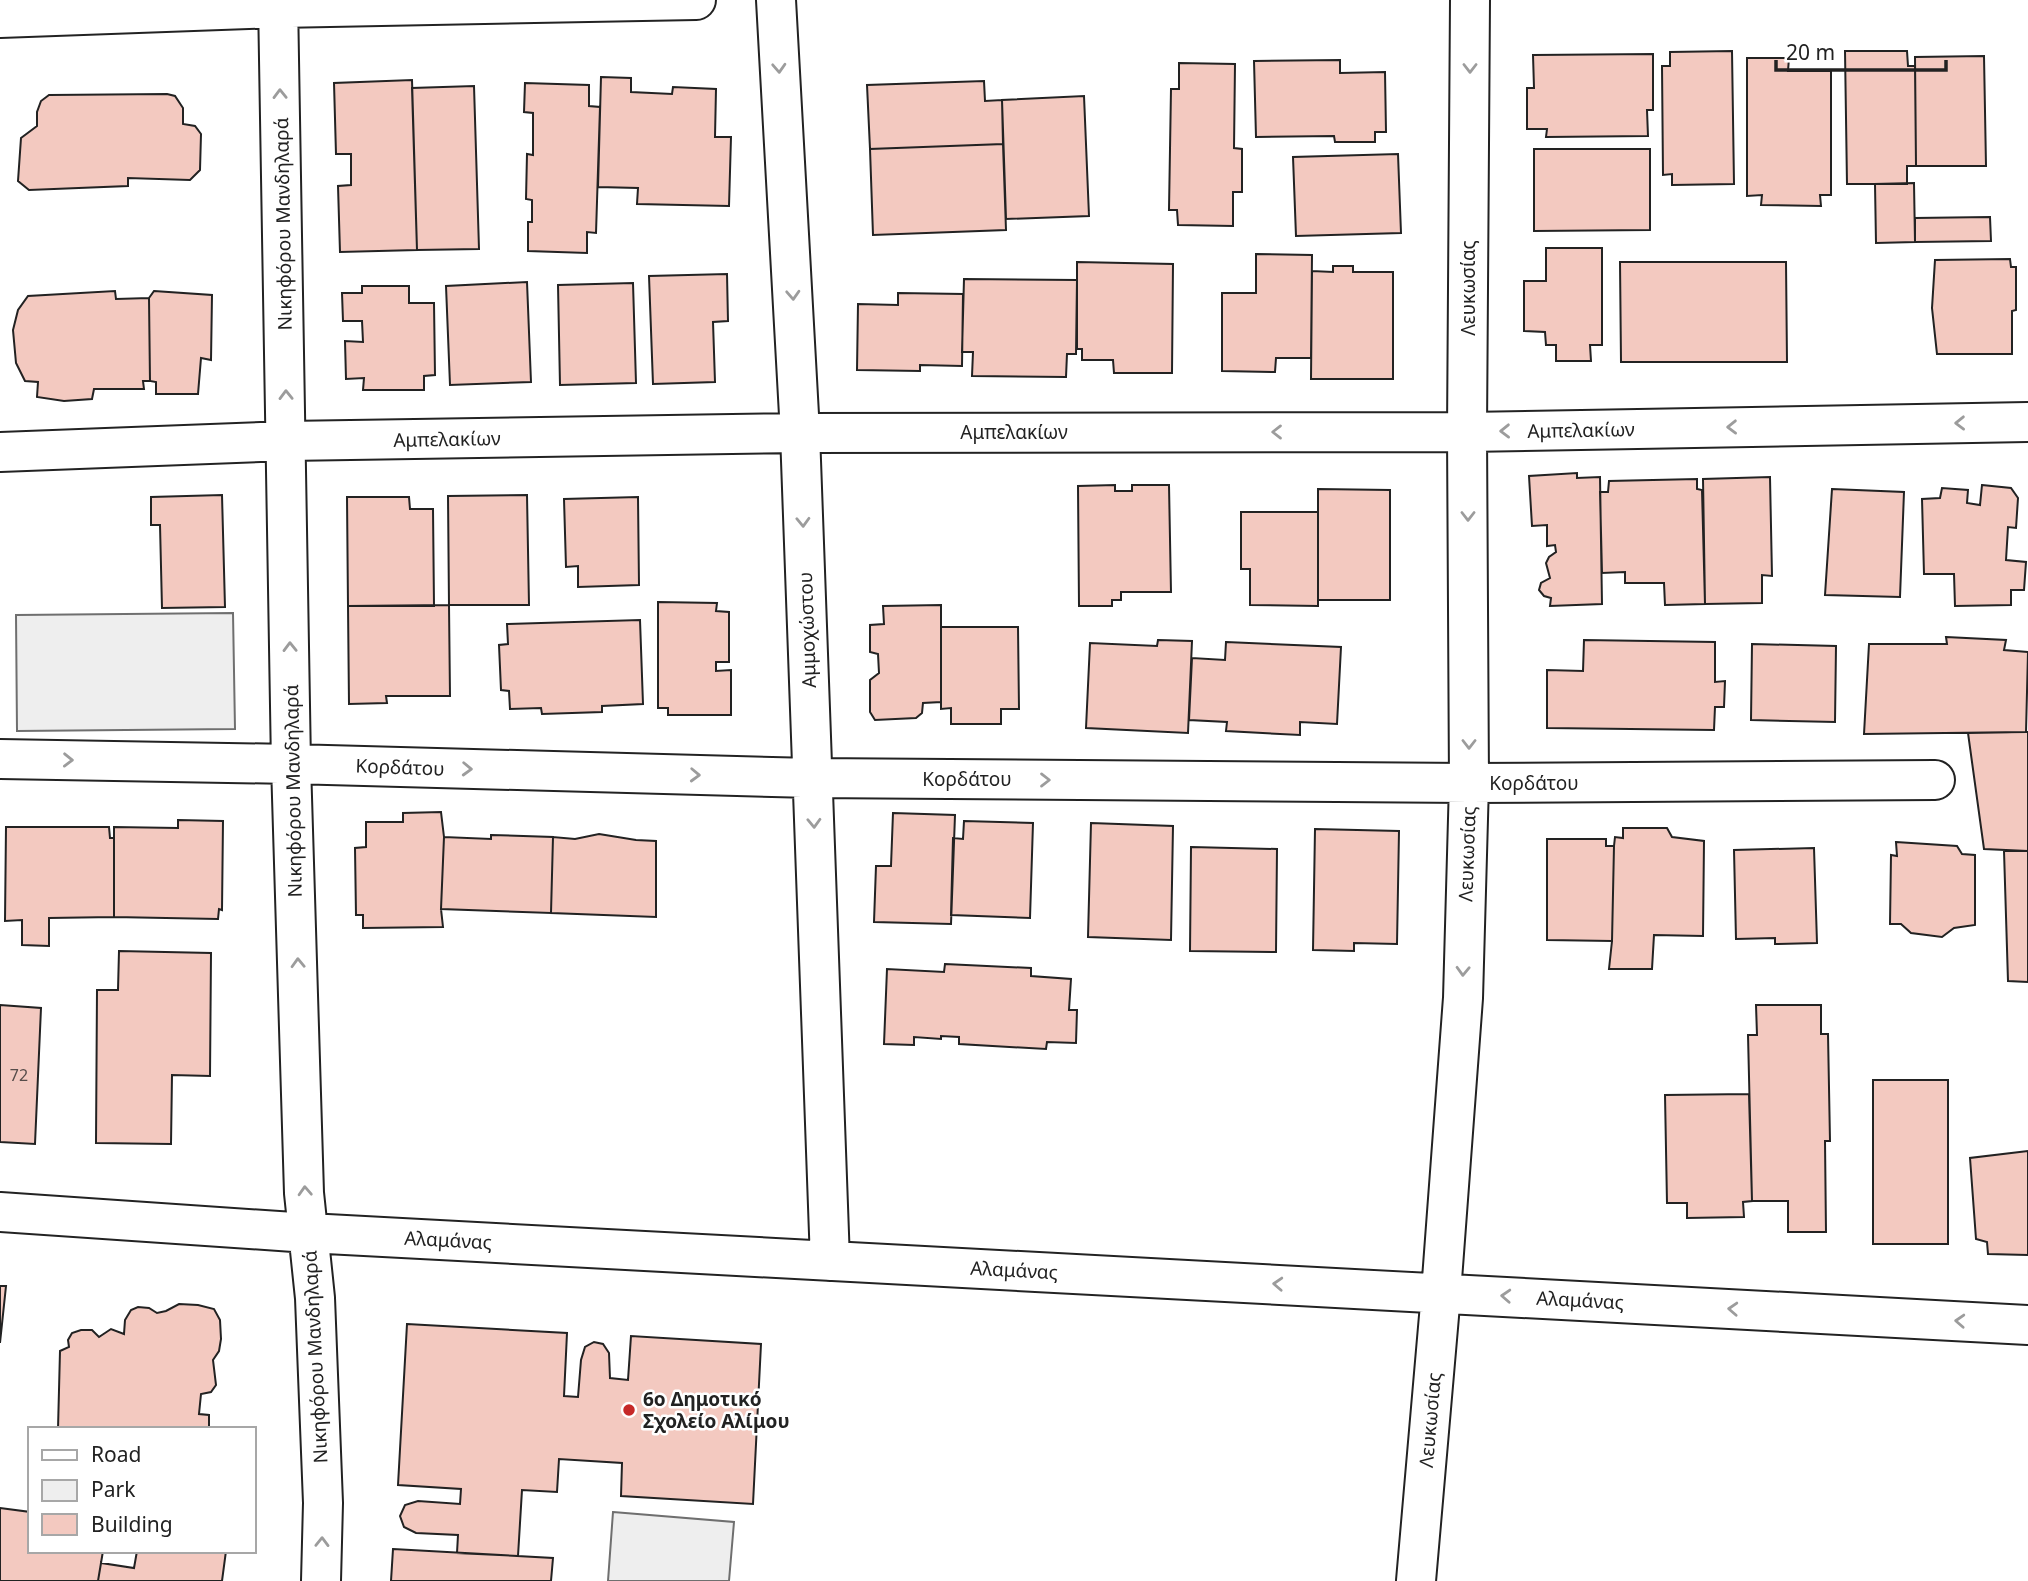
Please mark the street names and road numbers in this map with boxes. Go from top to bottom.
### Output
street label: Νικηφόρου Μανδηλαρά [268,117,298,331]
street label: Λευκωσίας [1455,240,1481,336]
street label: Αμπελακίων [1527,416,1635,444]
street label: Αμπελακίων [960,419,1068,445]
street label: Αμπελακίων [393,425,501,453]
street label: Αμμοχώστου [792,571,822,689]
street label: Νικηφόρου Μανδηλαρά [278,684,308,898]
street label: Κορδάτου [355,752,445,782]
street label: Κορδάτου [922,766,1012,792]
street label: Κορδάτου [1489,770,1579,796]
street label: Λευκωσίας [1452,806,1482,902]
street label: Αλαμάνας [404,1225,492,1255]
street label: Νικηφόρου Μανδηλαρά [296,1250,334,1464]
street label: Αλαμάνας [970,1255,1058,1285]
street label: Αλαμάνας [1536,1285,1624,1315]
street label: Λευκωσίας [1413,1371,1447,1469]

